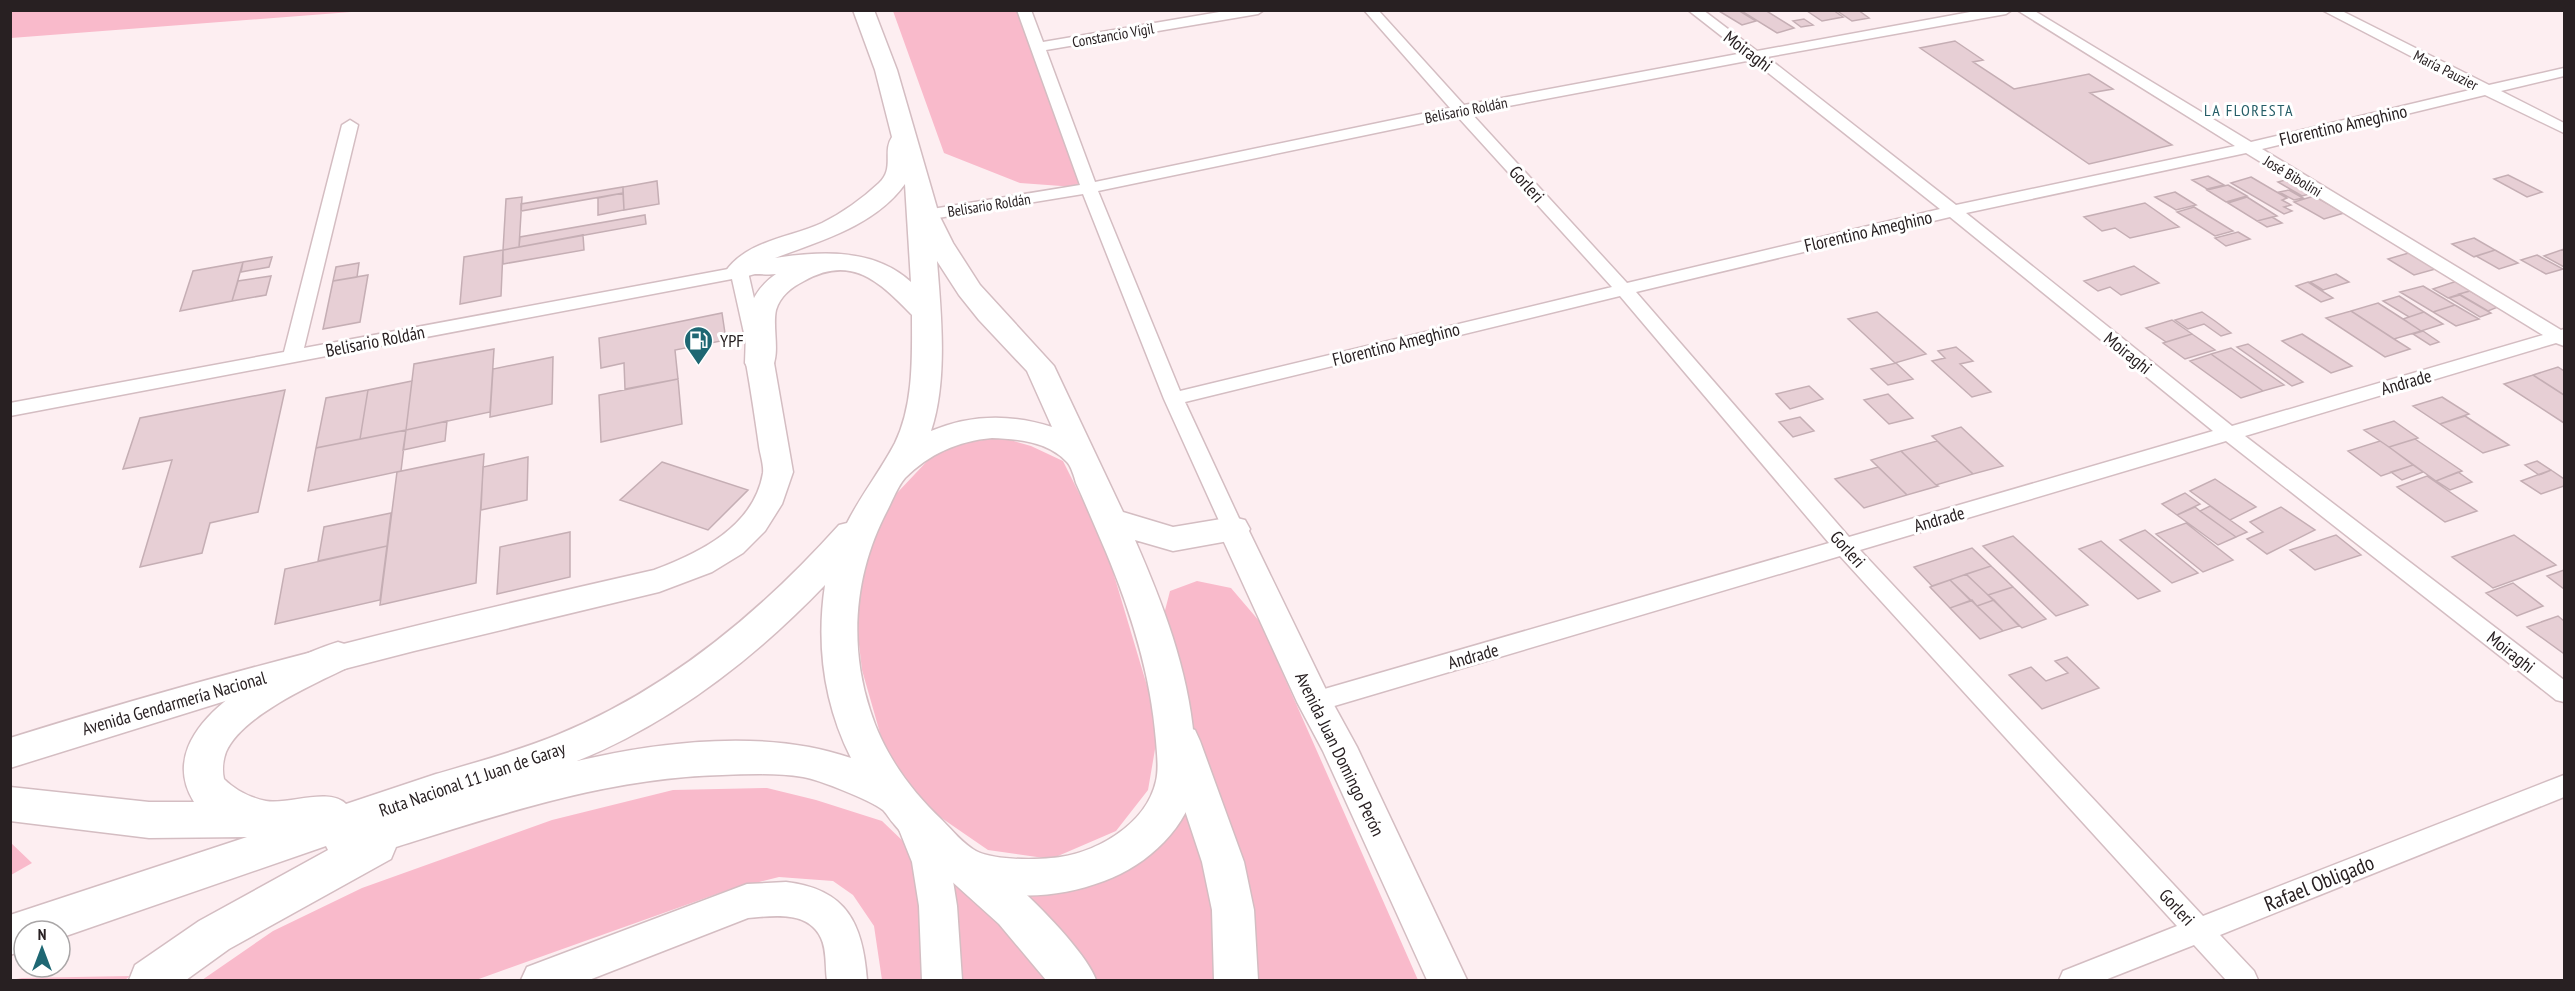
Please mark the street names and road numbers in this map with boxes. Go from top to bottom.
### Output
street label: Constancio Vigil [1071,18,1156,52]
street label: Moiraghi [1719,25,1777,77]
street label: María Pauzier [2411,46,2482,95]
street label: Belisario Roldán [1423,93,1509,127]
street label: Florentino Ameghino [2277,99,2409,151]
street label: José Bibolini [2260,151,2326,201]
street label: Gorleri [1504,161,1550,207]
street label: Belisario Roldán [946,189,1032,221]
street label: Florentino Ameghino [1802,205,1934,257]
street label: Florentino Ameghino [1330,317,1462,371]
street label: Belisario Roldán [323,320,427,362]
street label: Moiraghi [2099,327,2157,379]
street label: Andrade [2378,364,2434,400]
street label: Andrade [1911,501,1967,537]
street label: Gorleri [1825,526,1871,572]
street label: Moiraghi [2482,626,2540,678]
street label: Andrade [1445,638,1501,674]
street label: Avenida Gendarmería Nacional [79,665,269,740]
street label: Avenida Juan Domingo Perón [1290,668,1390,840]
street label: Ruta Nacional 11 Juan de Garay [376,736,568,822]
street label: Rafael Obligado [2260,849,2378,917]
street label: Gorleri [2154,884,2200,930]

